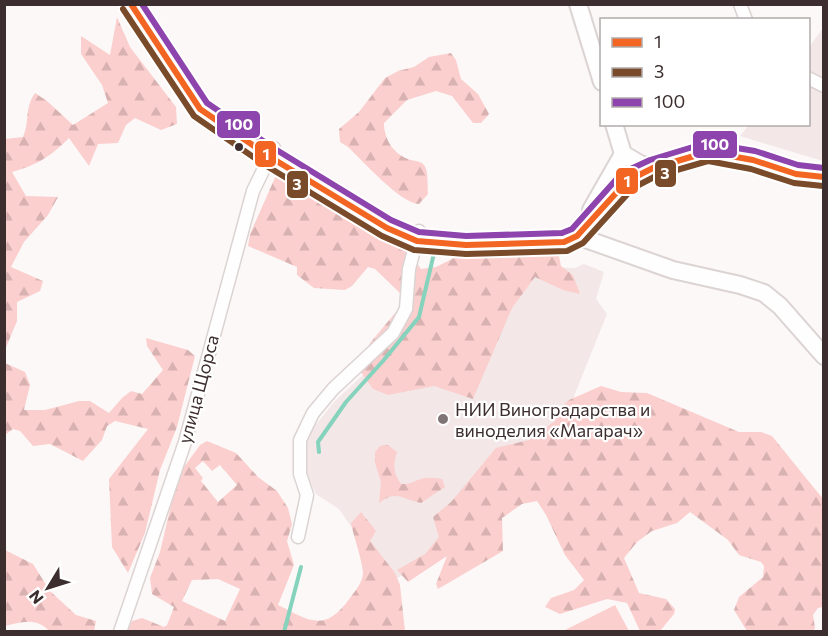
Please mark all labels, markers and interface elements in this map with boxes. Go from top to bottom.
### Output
legend [600,18,810,126]
text: 1 [654,30,662,52]
text: 3 [654,60,664,82]
text: 100 [654,90,685,112]
line badge: 100 [216,110,261,139]
text: 100 [225,114,253,133]
line badge: 100 [692,130,738,159]
text: 100 [701,134,729,153]
line badge: 1 [254,140,277,168]
unlabelled marker [233,141,245,153]
text: 1 [262,144,270,163]
line badge: 3 [654,159,677,188]
text: 3 [660,163,670,182]
line badge: 1 [615,167,639,195]
line badge: 3 [286,170,309,199]
text: 1 [623,171,631,190]
text: 3 [292,174,302,193]
street label: улица Щорса [173,332,223,446]
place label: НИИ Виноградарства и виноделия «Магарач» [455,398,650,441]
marker: НИИ Виноградарства и виноделия «Магарач» [436,412,450,426]
north arrow [18,558,78,618]
text: N [25,587,47,608]

